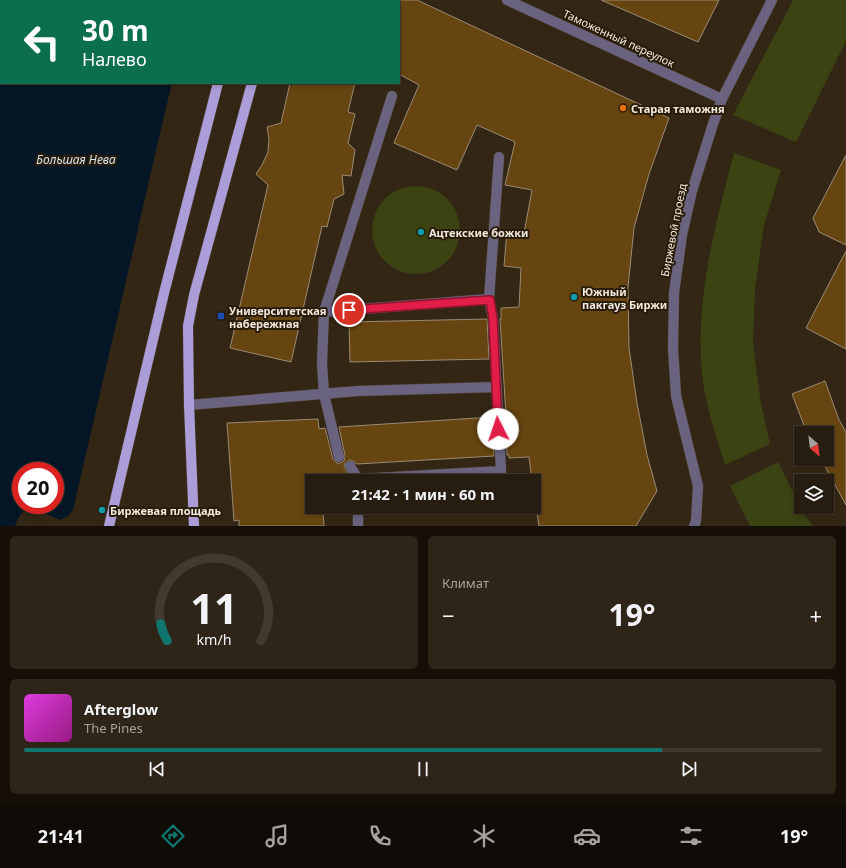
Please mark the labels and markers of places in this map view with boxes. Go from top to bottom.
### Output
place label: Старая таможня [631,101,725,116]
marker: Старая таможня [618,103,628,113]
place label: Ацтекские божки [429,225,528,240]
marker: Ацтекские божки [416,227,426,237]
place label: Южный пакгауз Биржи [582,284,667,312]
marker: Южный пакгауз Биржи [569,292,579,302]
pin [332,293,366,327]
place label: Университетская набережная [229,303,327,331]
marker: Университетская набережная [216,311,226,321]
place label: Биржевая площадь [110,503,222,518]
marker: Биржевая площадь [97,505,107,515]

